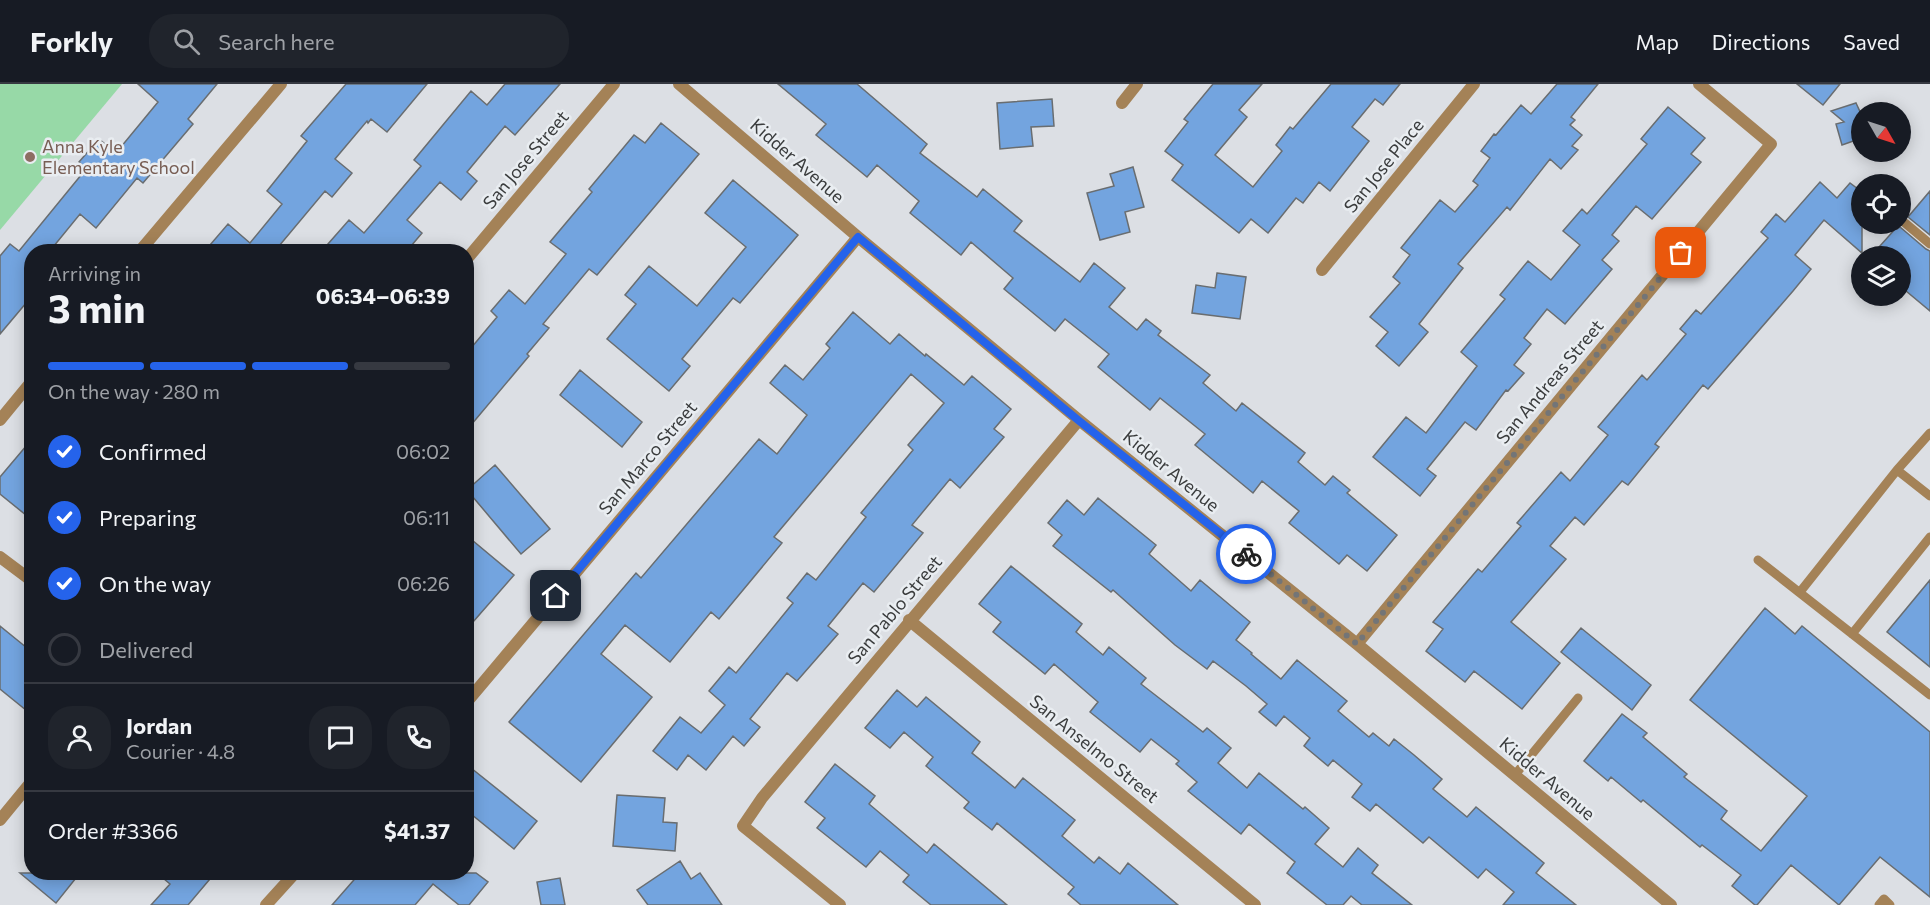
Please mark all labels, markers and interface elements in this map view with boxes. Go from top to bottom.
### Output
search box [149,14,569,68]
text: Forkly [30,24,113,58]
icon: search [170,25,203,58]
text: Search here [218,28,335,55]
text: Map [1636,29,1679,54]
text: Directions [1712,29,1810,54]
text: Saved [1843,29,1900,54]
north arrow [1851,102,1911,162]
map controls [1851,102,1911,306]
street label: San Jose Street [478,106,573,213]
street label: Kidder Avenue [746,113,849,207]
street label: San Jose Place [1339,114,1428,217]
place label: Anna Kyle Elementary School [42,135,195,178]
marker: Anna Kyle Elementary School [23,150,37,164]
button: locate [1851,174,1911,234]
pin [1655,227,1706,278]
icon: bag [1664,236,1697,269]
button: layers [1851,246,1911,306]
text: Arriving in [48,261,141,285]
text: 06:34–06:39 [316,282,450,309]
text: 3 min [48,283,146,331]
street label: San Andreas Street [1491,315,1608,448]
text: On the way · 280 m [48,379,220,403]
street label: San Marco Street [593,396,701,518]
street label: Kidder Avenue [1119,425,1224,516]
icon: check [48,435,81,468]
text: Confirmed [99,438,206,465]
text: 06:02 [396,439,450,463]
icon: check [48,501,81,534]
text: Preparing [99,504,196,531]
text: 06:11 [403,505,450,529]
courier [1216,524,1276,584]
icon: bike [1230,538,1263,571]
street label: San Pablo Street [842,551,946,668]
icon: check [48,567,81,600]
text: On the way [99,570,211,597]
pin [530,570,581,621]
text: 06:26 [397,571,450,595]
icon: home [539,579,572,612]
text: Delivered [99,636,193,663]
street label: San Anselmo Street [1026,689,1164,807]
button: person [48,706,111,769]
button: chat [309,706,372,769]
button: phone [387,706,450,769]
text: Jordan [126,712,192,739]
street label: Kidder Avenue [1496,732,1600,824]
text: Courier · 4.8 [126,739,235,763]
text: Order #3366 [48,817,178,844]
text: $41.37 [384,817,450,844]

